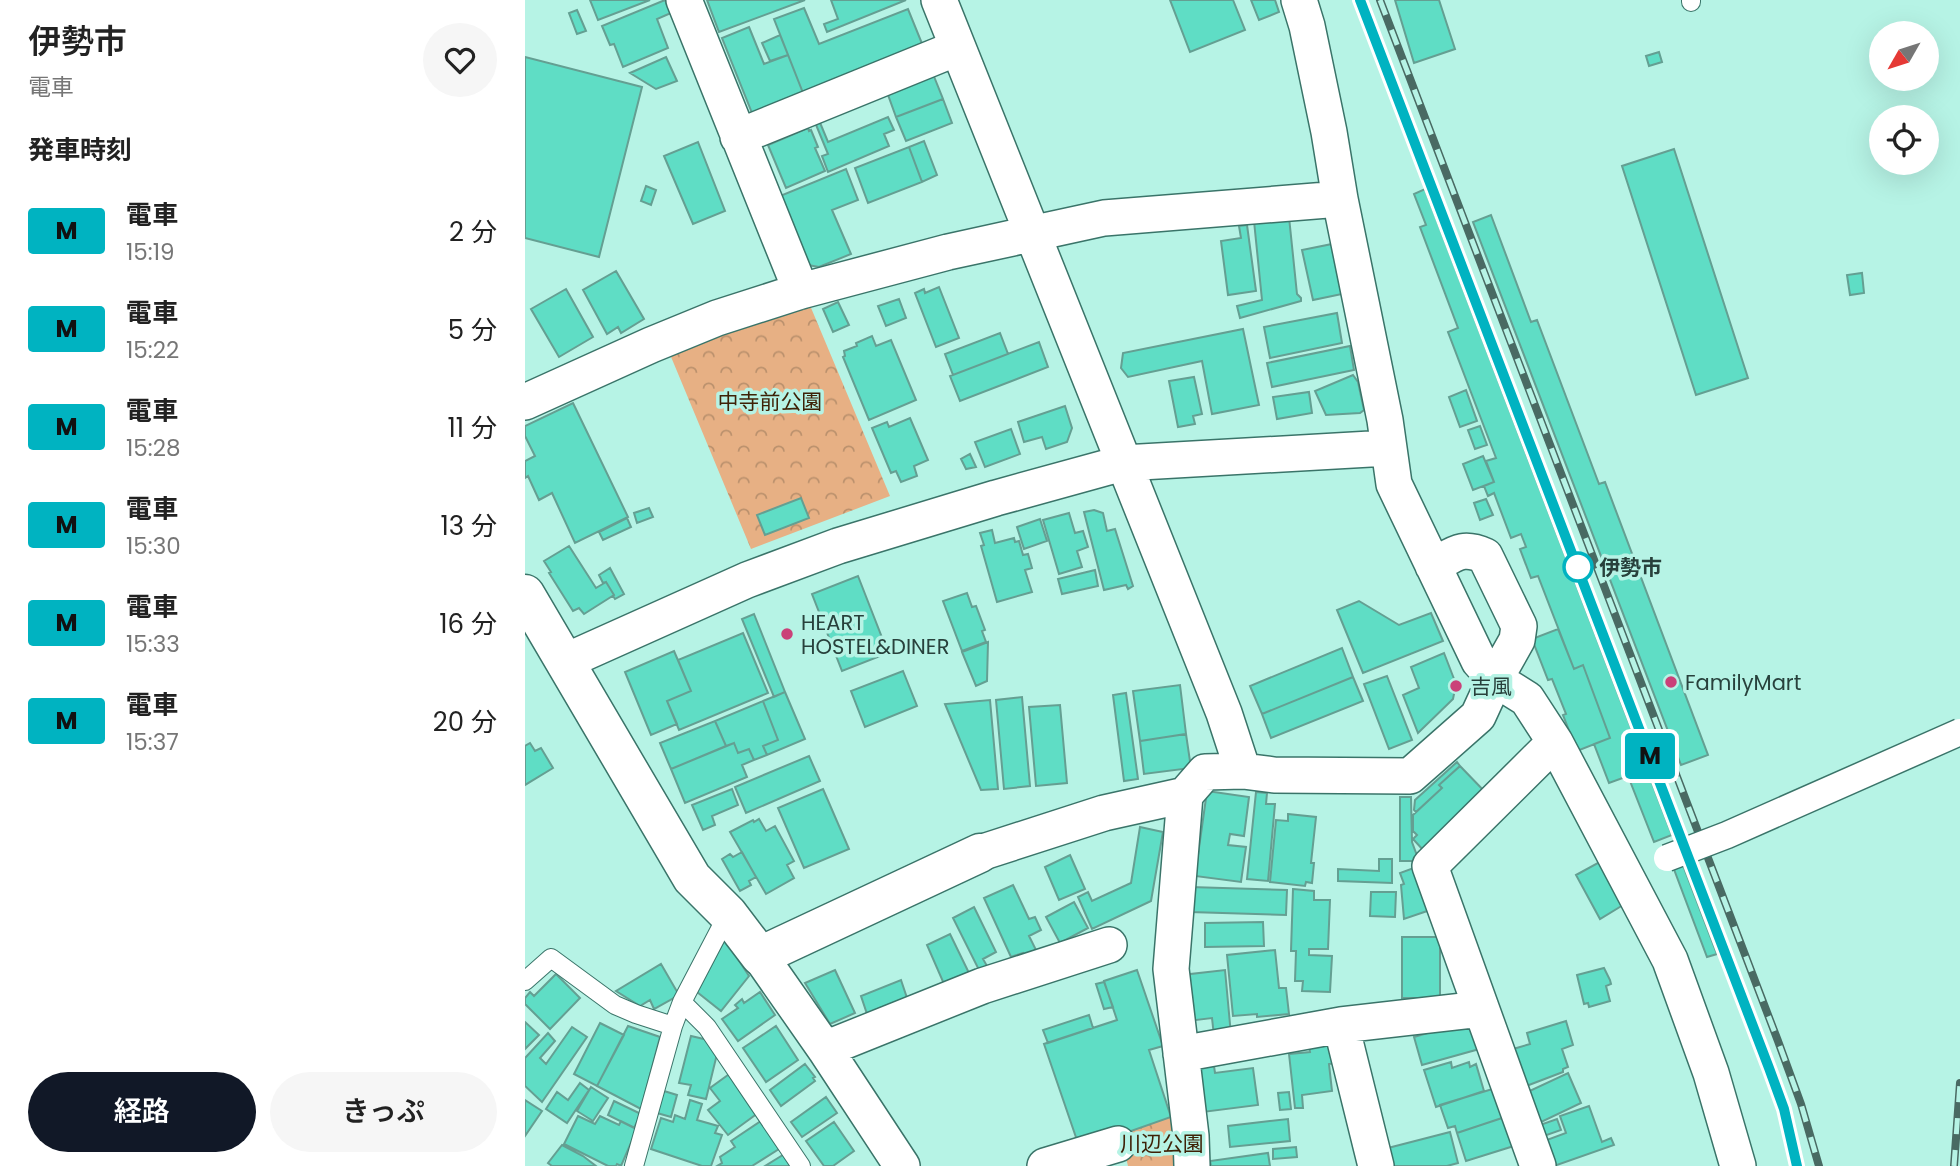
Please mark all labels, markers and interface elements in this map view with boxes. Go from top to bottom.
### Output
text: 伊勢市 [28,18,127,65]
north arrow [1869,21,1939,91]
map controls [1869,21,1939,175]
button: heart [423,23,497,97]
text: 電車 [28,71,74,103]
button: locate [1869,105,1939,175]
text: 発車時刻 [28,132,132,168]
text: 電車 [126,197,178,233]
text: M [55,214,78,247]
text: 2 分 [449,214,497,250]
text: 15:19 [126,236,175,268]
text: 電車 [126,295,178,331]
text: M [55,312,78,345]
text: 5 分 [448,312,497,348]
text: 15:22 [126,334,179,366]
park label: 中寺前公園 [718,387,823,416]
text: 電車 [126,393,178,429]
text: M [55,410,78,443]
text: 11 分 [447,410,497,446]
text: 15:28 [126,432,180,464]
text: 電車 [126,491,178,527]
text: M [55,508,78,541]
text: 13 分 [440,508,497,544]
text: 15:30 [126,530,181,562]
marker: 伊勢市 [1563,552,1593,582]
place label: 伊勢市 [1599,553,1662,582]
text: 電車 [126,589,178,625]
text: M [55,606,78,639]
text: 16 分 [439,606,497,642]
place label: HEART HOSTEL&DINER [801,608,949,661]
marker: HEART HOSTEL&DINER [779,626,795,642]
text: 15:33 [126,628,180,660]
place label: FamilyMart [1685,668,1801,697]
place label: 吉風 [1470,672,1512,701]
marker: FamilyMart [1663,674,1679,690]
marker: 吉風 [1448,678,1464,694]
text: 電車 [126,687,178,723]
text: M [55,704,78,737]
text: 20 分 [433,704,497,740]
text: 15:37 [126,726,179,758]
line badge: M [1627,733,1673,779]
text: M [1639,739,1661,772]
button: 経路 [28,1072,256,1152]
button: きっぷ [270,1072,497,1152]
park label: 川辺公園 [1120,1129,1204,1158]

